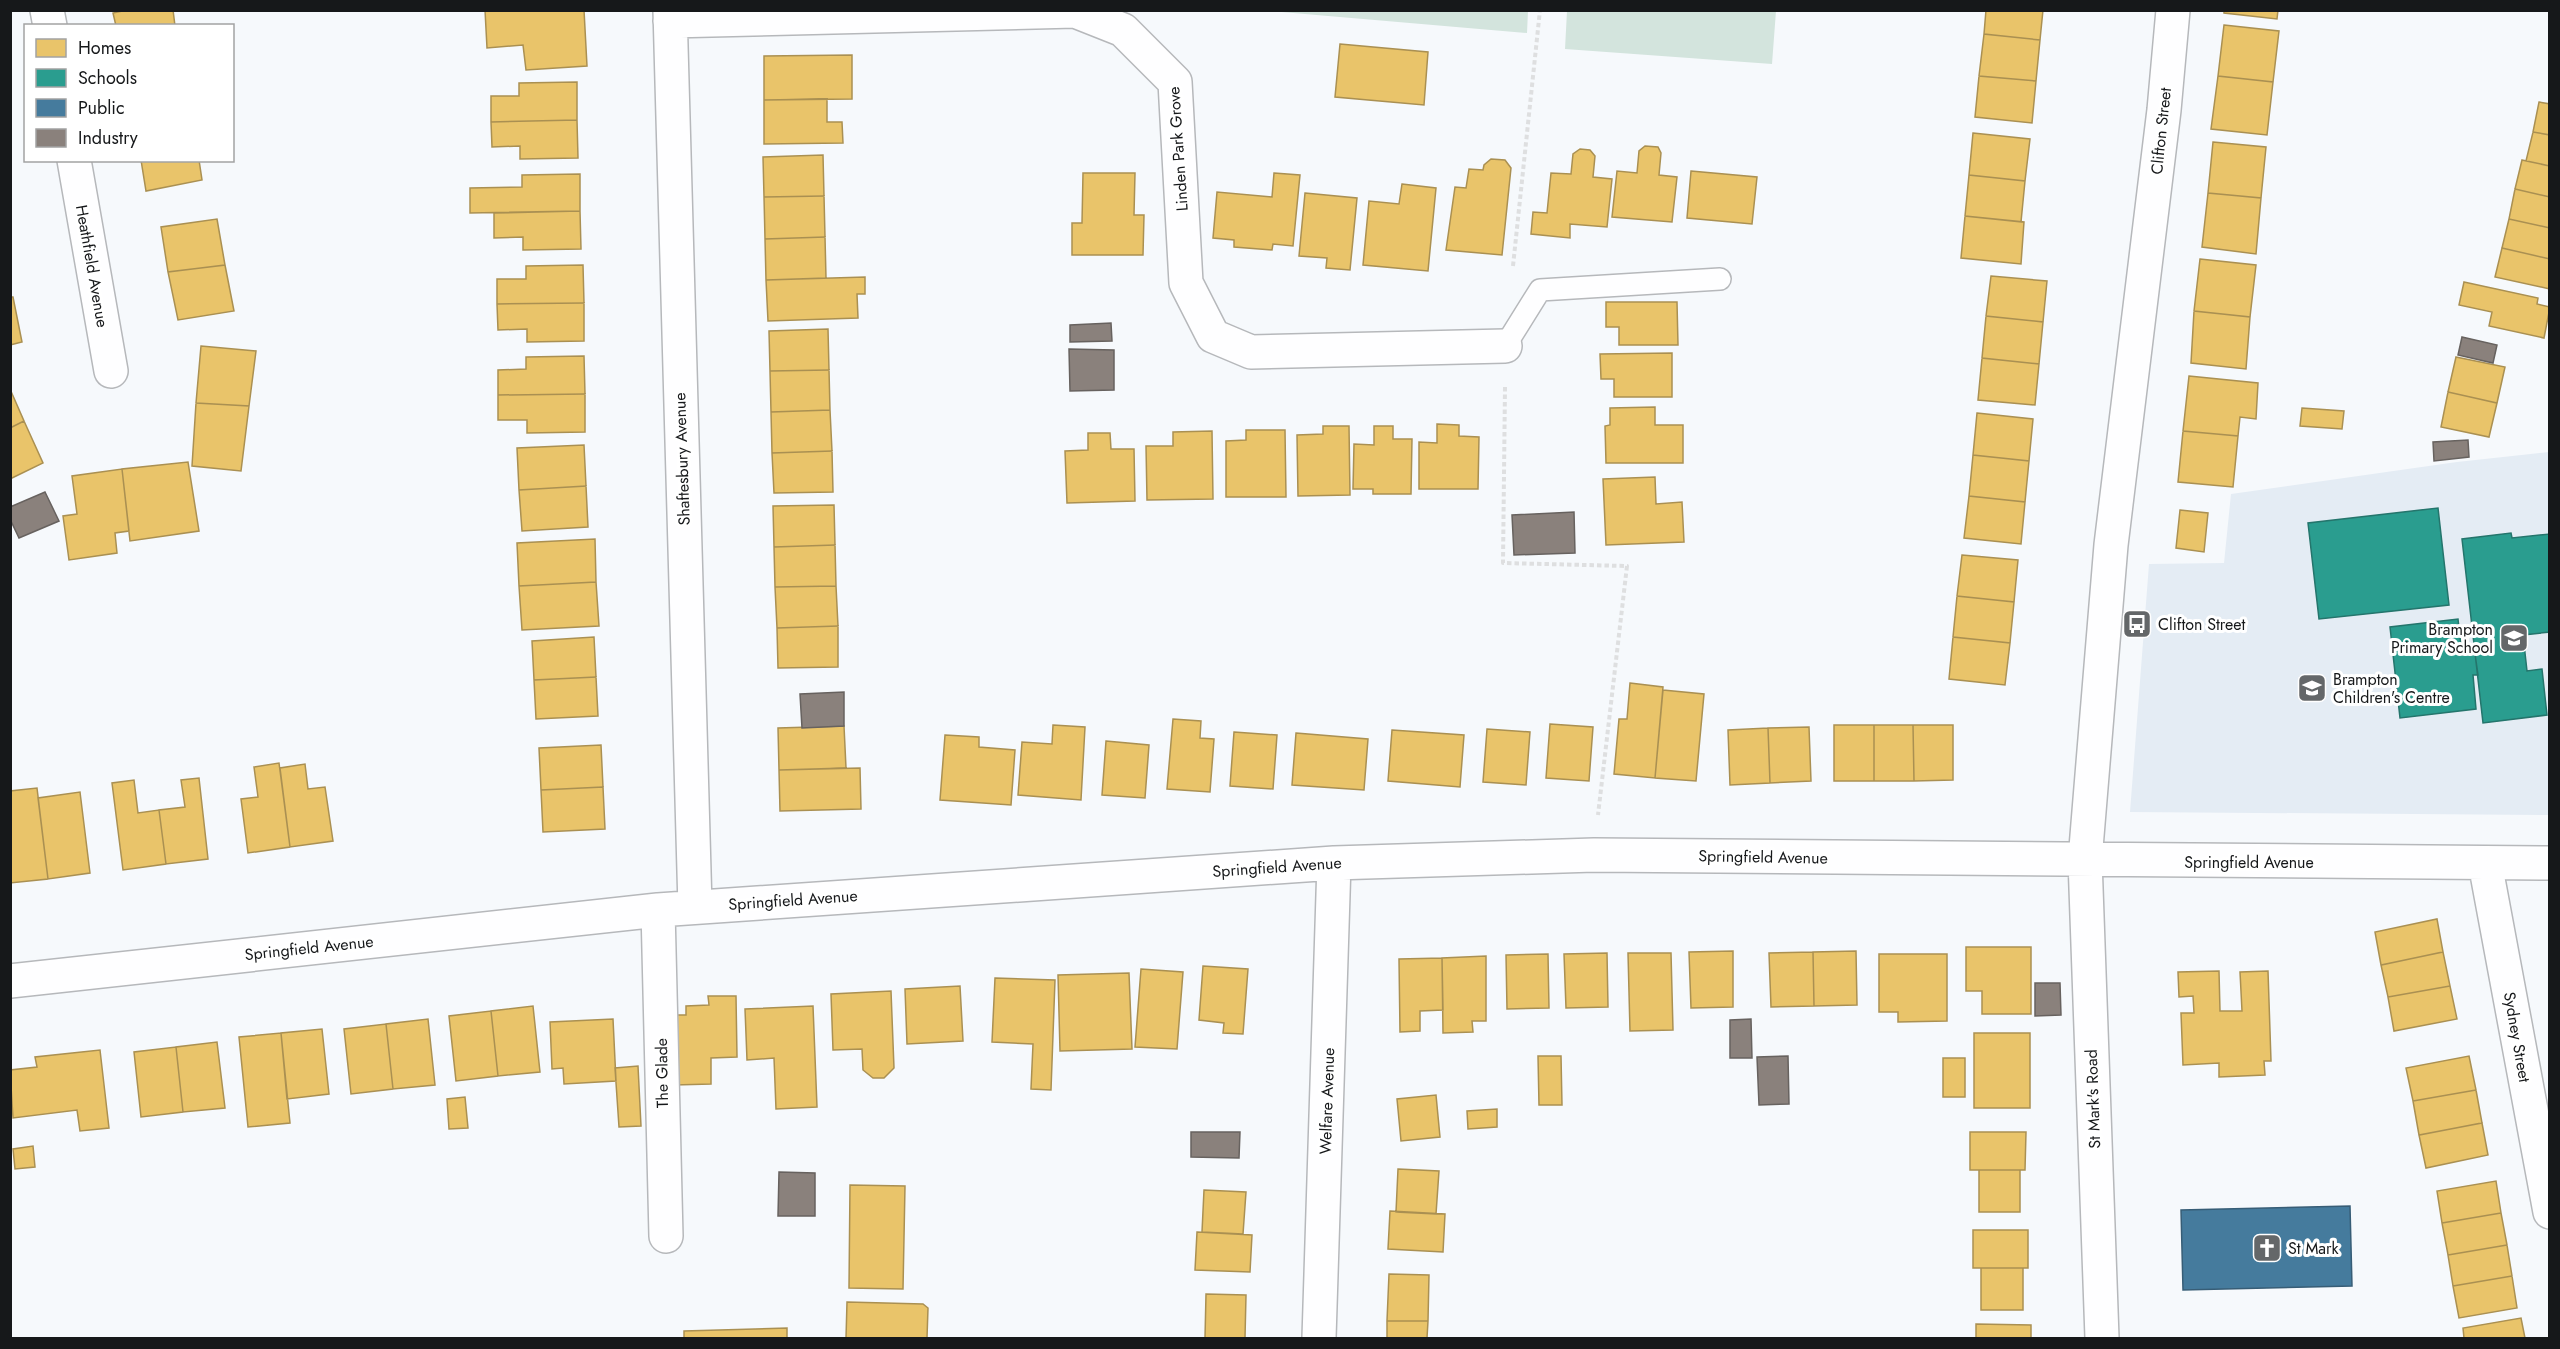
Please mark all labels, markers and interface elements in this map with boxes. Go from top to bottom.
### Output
legend [24,24,234,162]
text: Homes [78,35,131,61]
text: Schools [78,65,137,91]
street label: Linden Park Grove [1162,86,1194,212]
street label: Clifton Street [2145,86,2177,176]
text: Public [78,95,125,121]
text: Industry [78,125,138,151]
street label: Heathfield Avenue [70,203,114,329]
street label: Shaftesbury Avenue [668,392,696,526]
bus stop icon: Clifton Street [2121,608,2153,640]
place label: Clifton Street [2158,613,2245,636]
place label: Brampton Primary School [2391,618,2493,659]
school or university icon: Brampton Primary School [2498,622,2530,654]
place label: Brampton Children's Centre [2333,668,2450,709]
school or university icon: Brampton Children's Centre [2296,672,2328,704]
street label: Springfield Avenue [1698,844,1828,870]
street label: Springfield Avenue [1212,851,1342,883]
street label: Springfield Avenue [2184,851,2314,874]
street label: Springfield Avenue [728,884,858,916]
street label: Springfield Avenue [243,930,375,966]
street label: Sydney Street [2498,990,2536,1084]
street label: The Glade [650,1038,674,1108]
street label: Welfare Avenue [1314,1047,1340,1155]
street label: St Mark's Road [2080,1049,2106,1149]
church icon: St Mark [2251,1232,2283,1264]
place label: St Mark [2288,1237,2340,1260]

